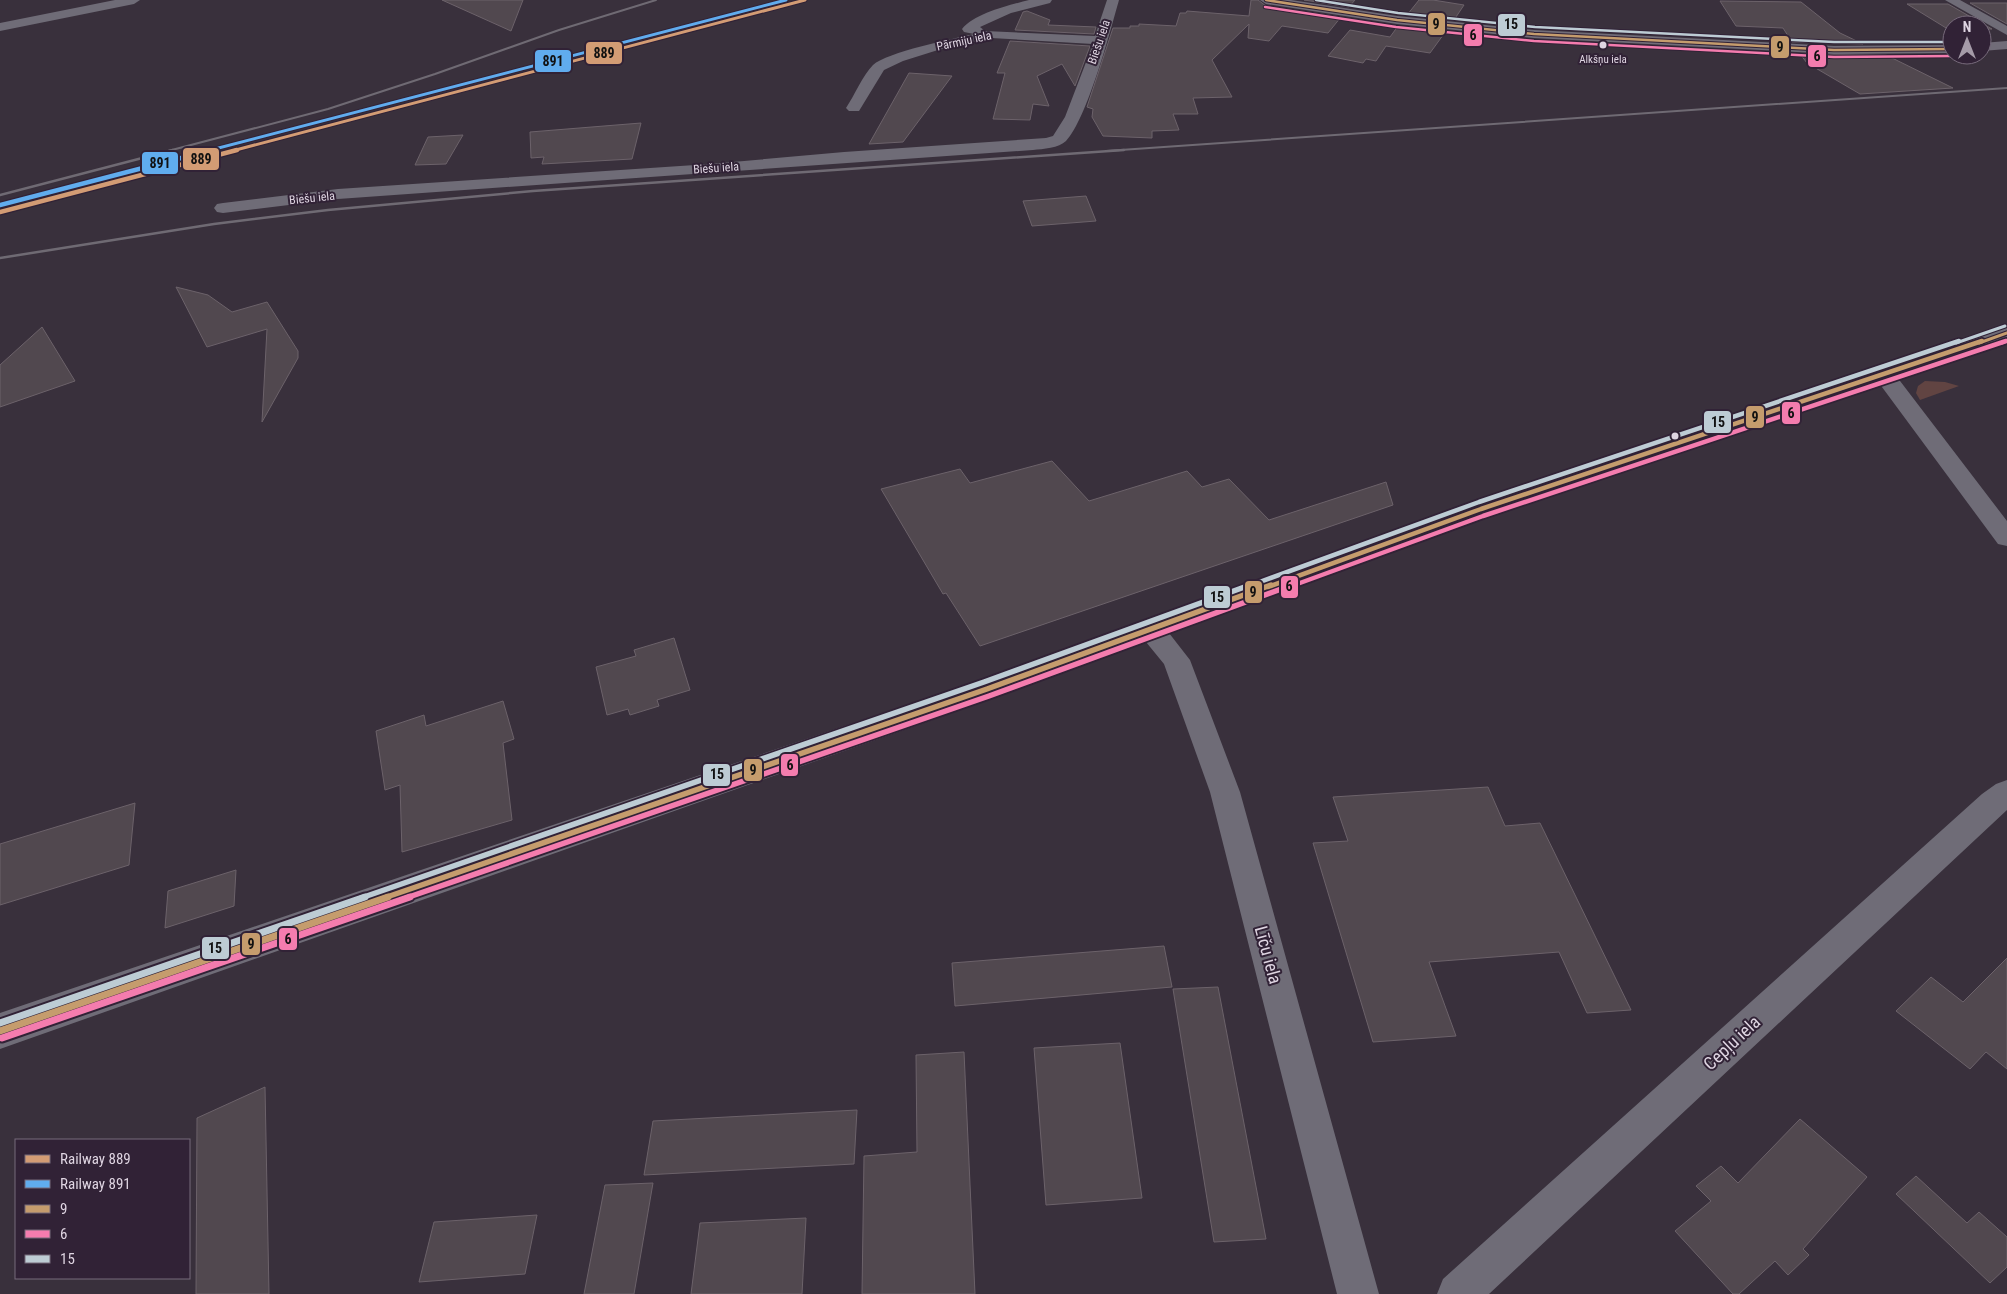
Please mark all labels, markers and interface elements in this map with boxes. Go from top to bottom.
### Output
line badge: 9 [1427,12,1446,36]
line badge: 15 [1497,13,1526,37]
north arrow [1942,15,1992,65]
text: 9 [1432,16,1440,32]
text: 15 [1504,16,1518,32]
street label: Biešu iela [1085,18,1113,66]
text: N [1963,19,1971,35]
line badge: 6 [1463,23,1483,47]
text: 6 [1469,27,1477,43]
street label: Pārmiju iela [935,28,993,54]
line badge: 9 [1770,35,1790,59]
text: 9 [1776,39,1784,55]
marker: Alkšņu iela [1598,40,1608,50]
line badge: 889 [585,41,623,65]
line badge: 6 [1807,44,1827,68]
text: 889 [593,45,615,61]
text: 6 [1813,48,1821,64]
line badge: 891 [534,49,572,73]
text: 891 [542,53,564,69]
place label: Alkšņu iela [1579,53,1627,66]
line badge: 889 [182,147,220,171]
line badge: 891 [141,151,179,175]
text: 889 [190,151,212,167]
text: 891 [149,155,171,171]
street label: Biešu iela [693,159,740,177]
street label: Biešu iela [288,189,336,207]
line badge: 6 [1781,401,1801,425]
line badge: 9 [1745,405,1765,429]
text: 6 [1787,405,1795,421]
text: 9 [1751,409,1759,425]
line badge: 15 [1703,410,1732,434]
text: 15 [1711,414,1725,430]
unlabelled marker [1670,431,1680,441]
line badge: 6 [1280,575,1299,599]
text: 6 [1285,578,1293,594]
line badge: 9 [1244,580,1263,604]
text: 9 [1249,584,1257,600]
line badge: 15 [1203,585,1231,609]
text: 15 [1210,589,1224,605]
line badge: 6 [780,753,799,777]
text: 6 [786,757,794,773]
line badge: 9 [743,758,763,782]
text: 9 [749,762,757,778]
line badge: 15 [702,763,731,787]
text: 15 [710,766,724,782]
street label: Līču iela [1251,924,1286,986]
line badge: 6 [278,927,298,951]
text: 6 [284,931,292,947]
line badge: 9 [241,932,261,956]
line badge: 15 [201,936,230,960]
text: 9 [247,936,255,952]
text: 15 [208,940,222,956]
street label: Cepļu iela [1699,1011,1765,1075]
legend [15,1139,190,1279]
text: Railway 889 [60,1150,131,1168]
text: Railway 891 [60,1175,131,1193]
text: 9 [60,1200,67,1218]
text: 6 [60,1225,67,1243]
text: 15 [60,1250,75,1268]

